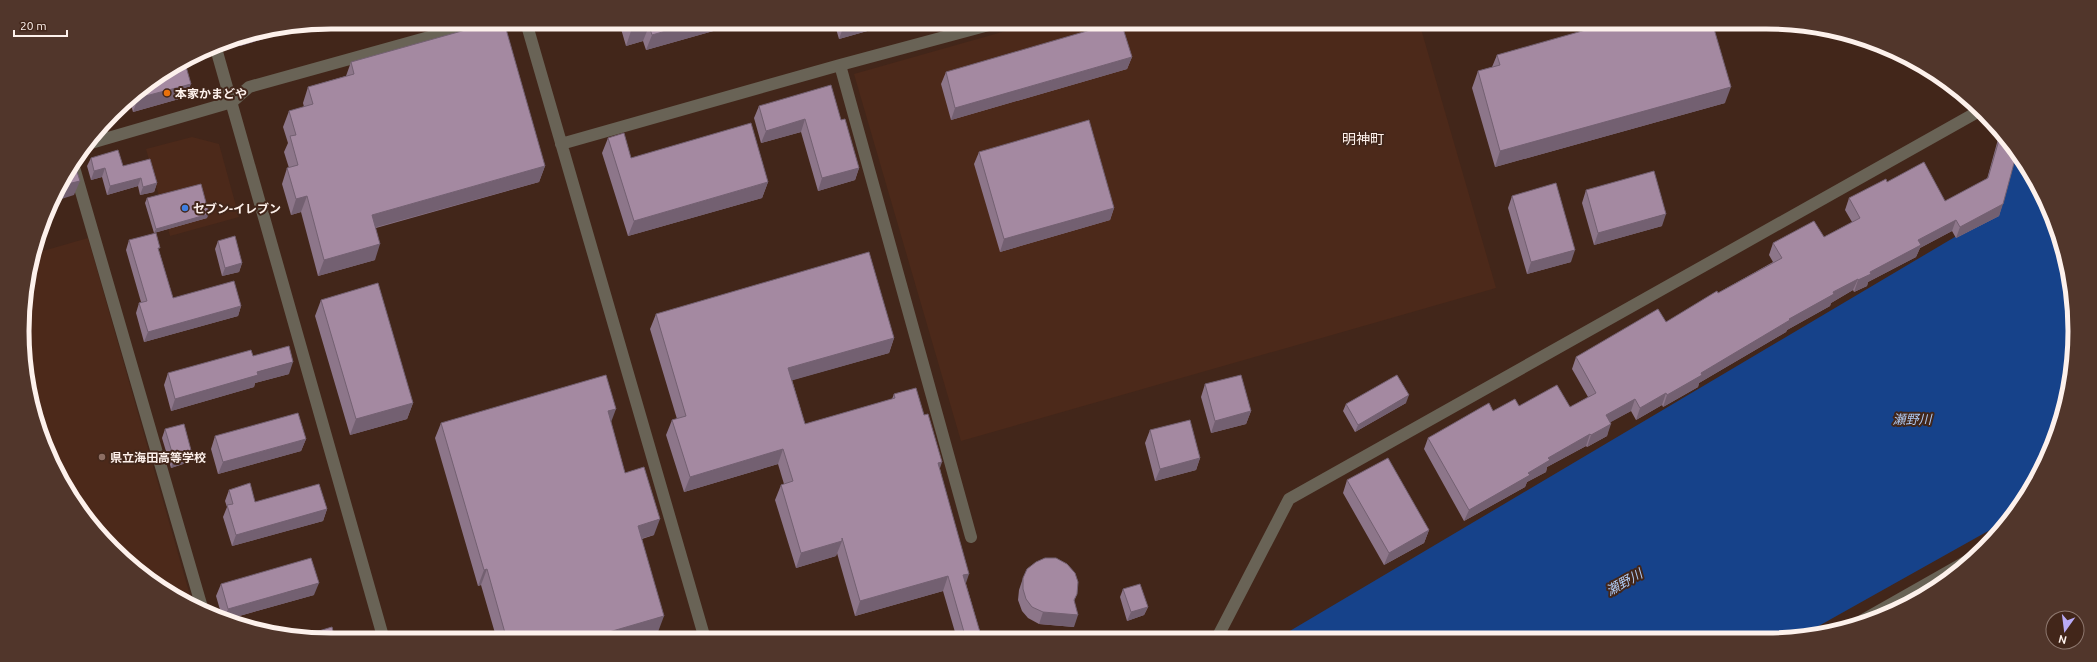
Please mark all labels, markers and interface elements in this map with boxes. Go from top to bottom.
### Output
scale bar [14,12,67,38]
text: 20 m [20,19,47,32]
place label: 本家かまどや [175,87,247,100]
marker: 本家かまどや [162,88,172,98]
district label: 明神町 [1342,131,1384,147]
place label: セブン-イレブン [193,202,281,215]
marker: セブン-イレブン [180,203,190,213]
water label: 瀬野川 [1892,412,1933,426]
place label: 県立海田高等学校 [110,451,206,464]
marker: 県立海田高等学校 [97,452,107,462]
water label: 瀬野川 [1604,565,1646,598]
north arrow [2045,610,2085,650]
text: N [2057,633,2068,647]

